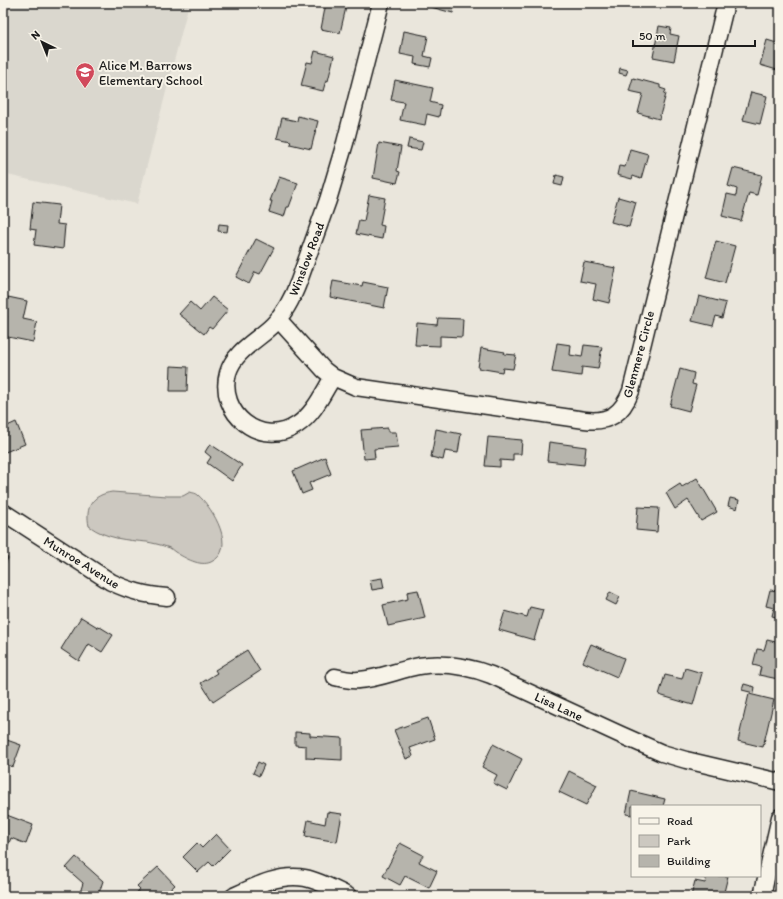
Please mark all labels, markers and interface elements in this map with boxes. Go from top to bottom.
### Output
north arrow [22,22,62,62]
scale bar [633,22,755,48]
text: N [28,28,43,42]
text: 50 m [639,29,665,43]
place label: Alice M. Barrows Elementary School [99,58,203,88]
school or university icon: Alice M. Barrows Elementary School [74,61,96,89]
street label: Winslow Road [286,220,327,298]
street label: Glenmere Circle [620,309,657,399]
street label: Munroe Avenue [41,533,122,592]
street label: Lisa Lane [532,689,585,724]
legend [631,805,761,877]
text: Road [667,814,693,828]
text: Park [667,834,691,848]
text: Building [667,854,711,868]

